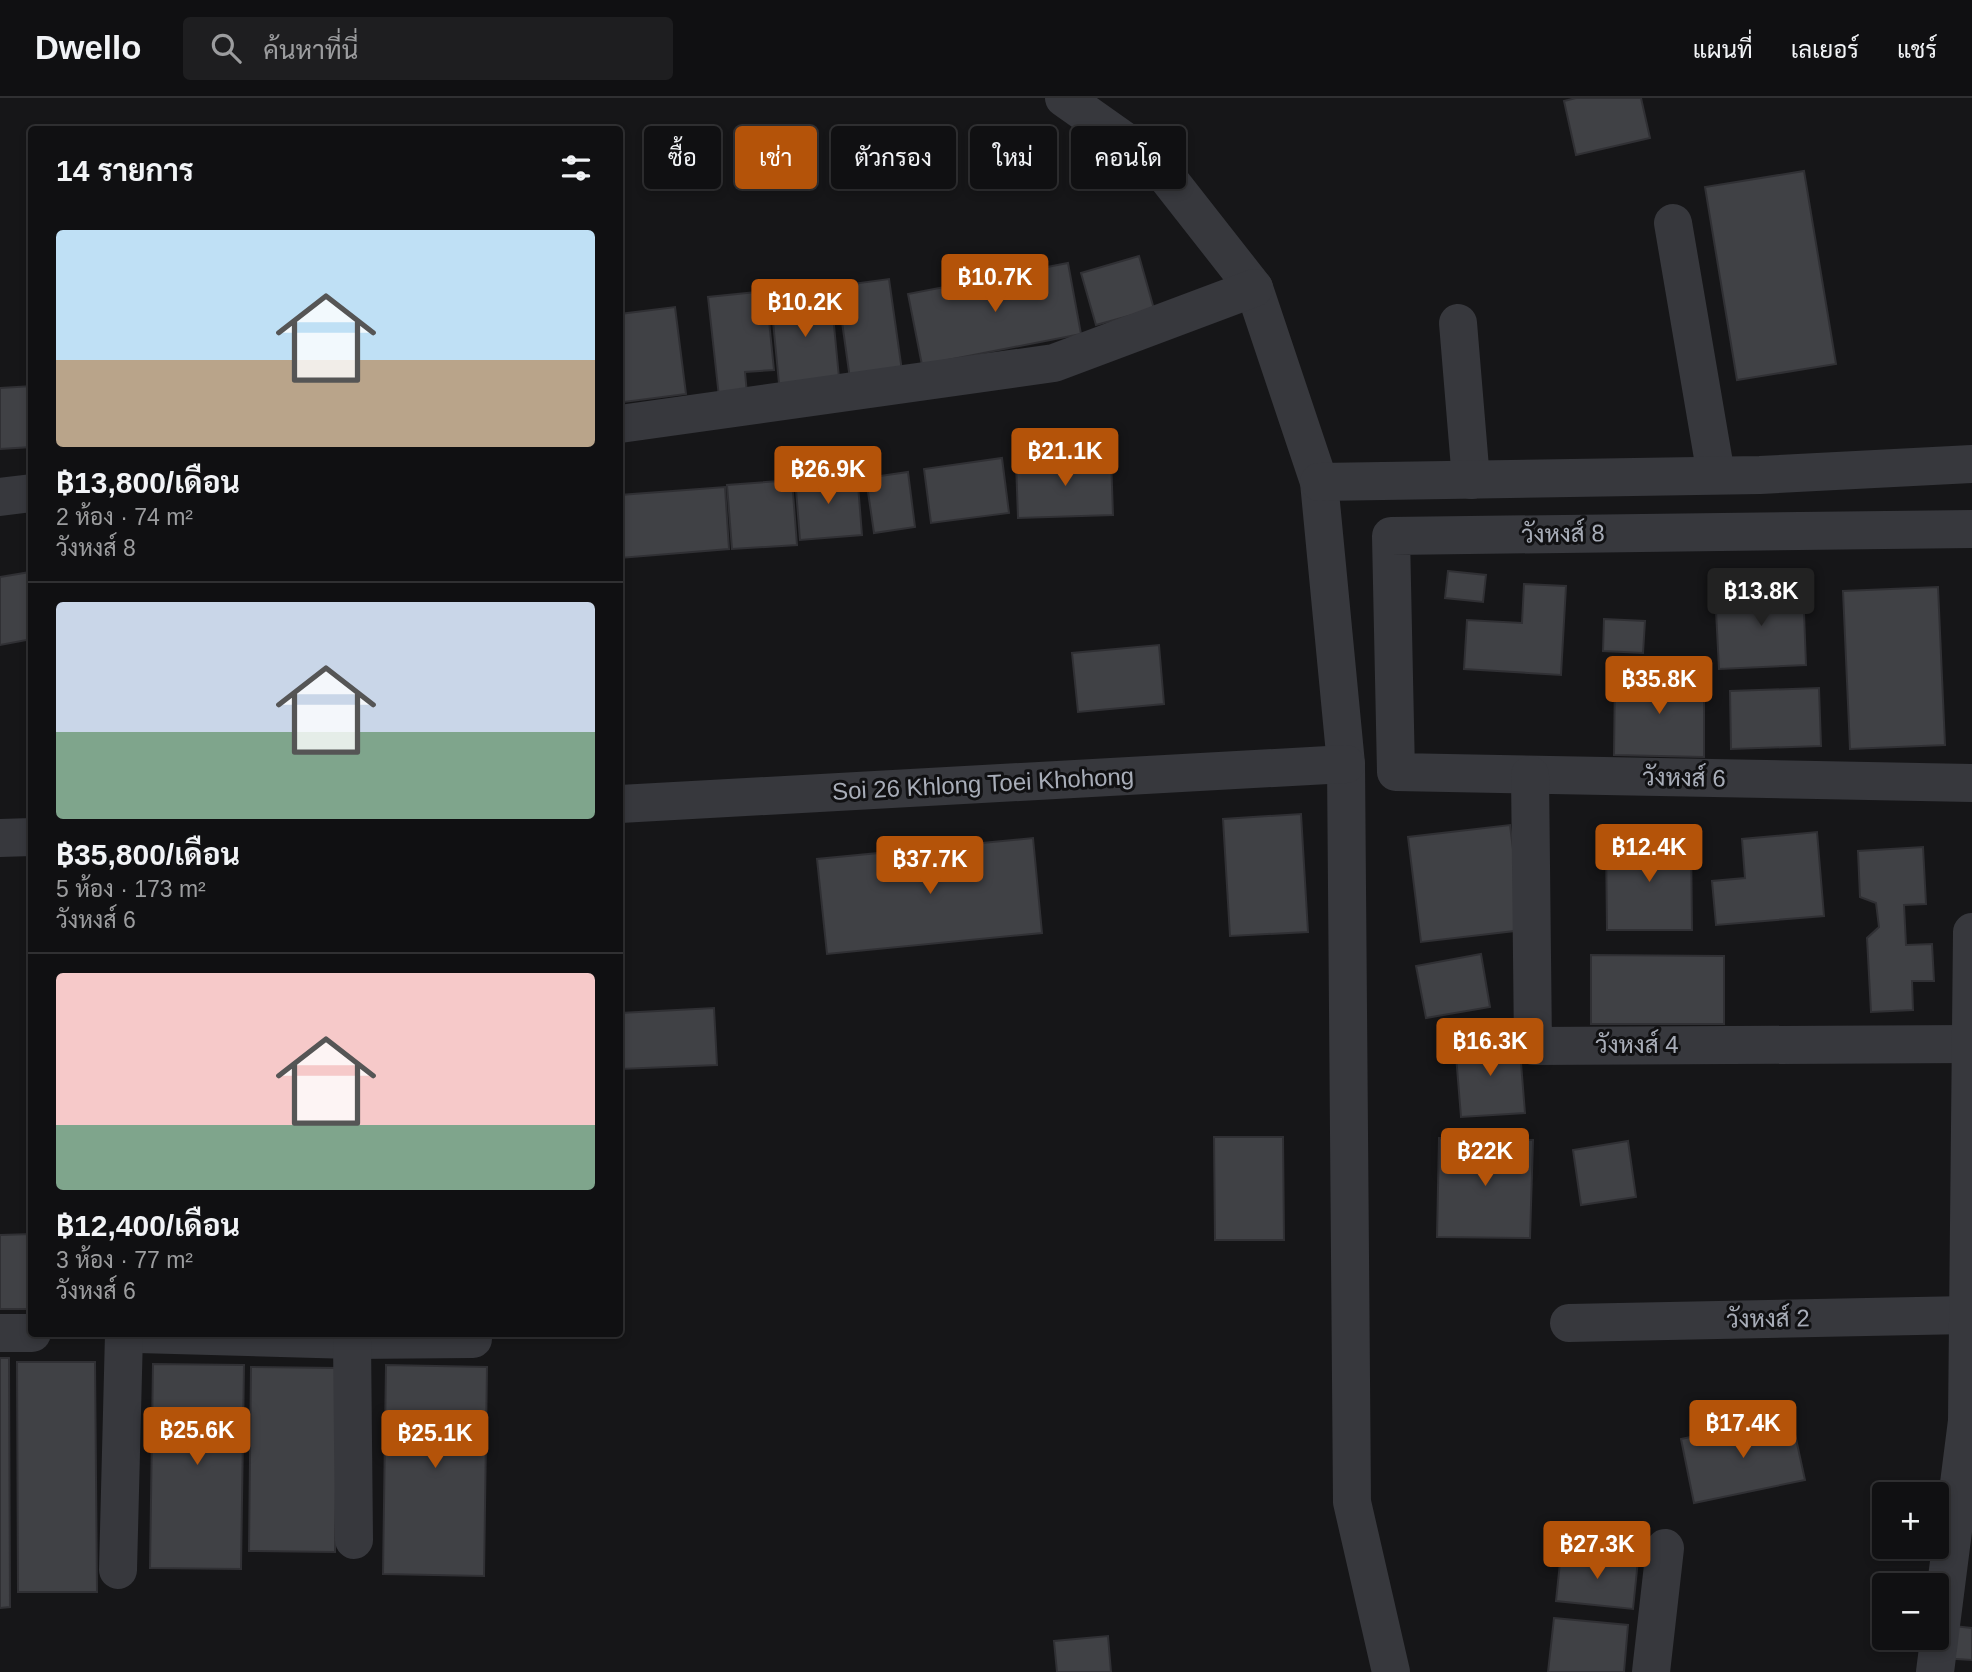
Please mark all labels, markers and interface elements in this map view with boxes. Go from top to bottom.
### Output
search box [183,17,673,80]
text: Dwello [35,29,141,66]
icon: search [207,29,245,67]
text: ค้นหาที่นี่ [263,35,358,65]
text: แผนที่ [1693,36,1753,63]
text: เลเยอร์ [1791,36,1859,63]
text: แชร์ [1897,36,1937,63]
chip: ซื้อ [644,126,721,189]
chip: เช่า [735,126,817,189]
chip: ตัวกรอง [831,126,956,189]
chip: ใหม่ [970,126,1057,189]
chip: คอนโด [1071,126,1186,189]
icon: filters [557,149,595,187]
text: 14 รายการ [56,154,194,187]
pin: ฿10.7K [938,254,1052,314]
text: ฿10.7K [957,264,1033,290]
icon: home [263,275,389,401]
pin: ฿10.2K [748,280,862,339]
text: ฿10.2K [767,289,843,315]
pin: ฿21.1K [1008,428,1122,488]
text: ฿21.1K [1027,438,1103,464]
pin: ฿26.9K [771,446,885,506]
text: ฿26.9K [790,456,866,482]
text: ฿13,800/เดือน [56,466,240,499]
text: 2 ห้อง · 74 m² [56,504,193,530]
street label: วังหงส์ 8 [1521,517,1605,548]
text: วังหงส์ 8 [56,535,136,561]
pin: ฿13.8K [1704,568,1818,628]
text: ฿13.8K [1723,578,1799,604]
icon: home [263,647,389,773]
pin: ฿35.8K [1602,656,1716,716]
text: ฿35.8K [1621,666,1697,692]
street label: วังหงส์ 6 [1642,761,1726,792]
street label: Soi 26 Khlong Toei Khohong [831,762,1135,805]
pin: ฿12.4K [1592,824,1706,884]
text: ฿12.4K [1611,834,1687,860]
pin: ฿37.7K [873,836,987,896]
text: ฿35,800/เดือน [56,838,240,871]
text: ฿37.7K [892,846,968,872]
text: 5 ห้อง · 173 m² [56,876,206,902]
text: วังหงส์ 6 [56,907,136,933]
icon: home [263,1018,389,1144]
pin: ฿16.3K [1433,1018,1547,1078]
text: ฿16.3K [1452,1028,1528,1054]
street label: วังหงส์ 4 [1595,1029,1679,1058]
pin: ฿22K [1444,1128,1526,1188]
text: ฿22K [1457,1138,1513,1164]
text: ฿12,400/เดือน [56,1209,240,1242]
text: 3 ห้อง · 77 m² [56,1247,193,1273]
text: วังหงส์ 6 [56,1278,136,1304]
street label: วังหงส์ 2 [1726,1302,1810,1333]
pin: ฿17.4K [1686,1400,1800,1460]
pin: ฿25.6K [140,1408,254,1467]
pin: ฿25.1K [378,1410,492,1470]
text: ฿17.4K [1705,1410,1781,1436]
text: ฿25.6K [159,1417,235,1443]
text: ฿25.1K [397,1420,473,1446]
map controls [1872,1482,1949,1650]
button: + [1872,1482,1949,1559]
pin: ฿27.3K [1540,1522,1654,1581]
text: ฿27.3K [1559,1531,1635,1557]
button: − [1872,1573,1949,1650]

